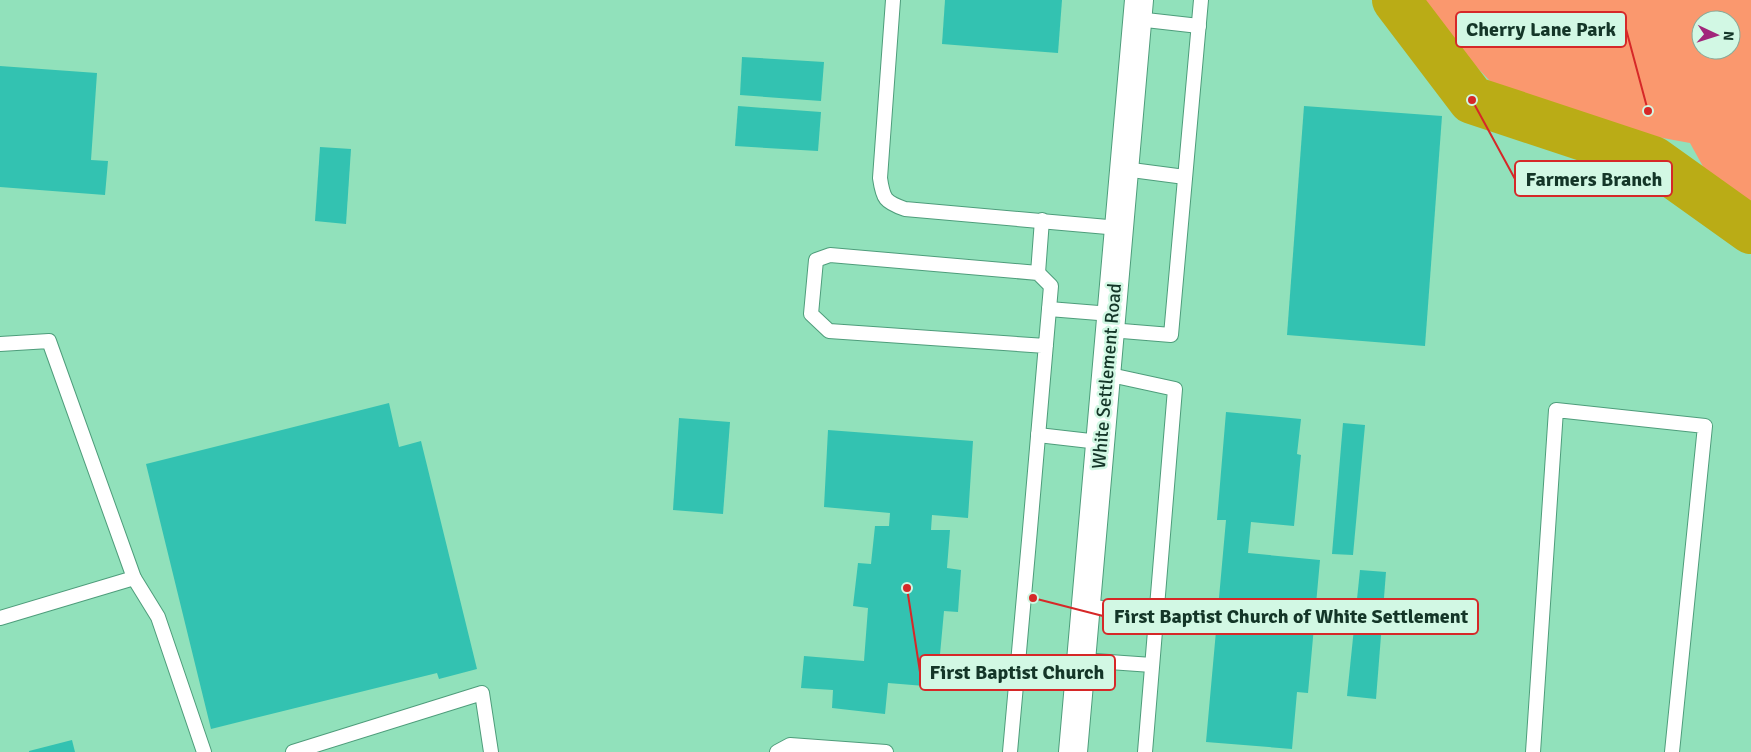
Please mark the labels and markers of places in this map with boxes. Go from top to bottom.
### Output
callout: Cherry Lane Park [1456,12,1626,47]
callout: Farmers Branch [1515,161,1672,196]
callout: First Baptist Church of White Settlement [1103,599,1478,634]
callout: First Baptist Church [920,655,1115,690]

